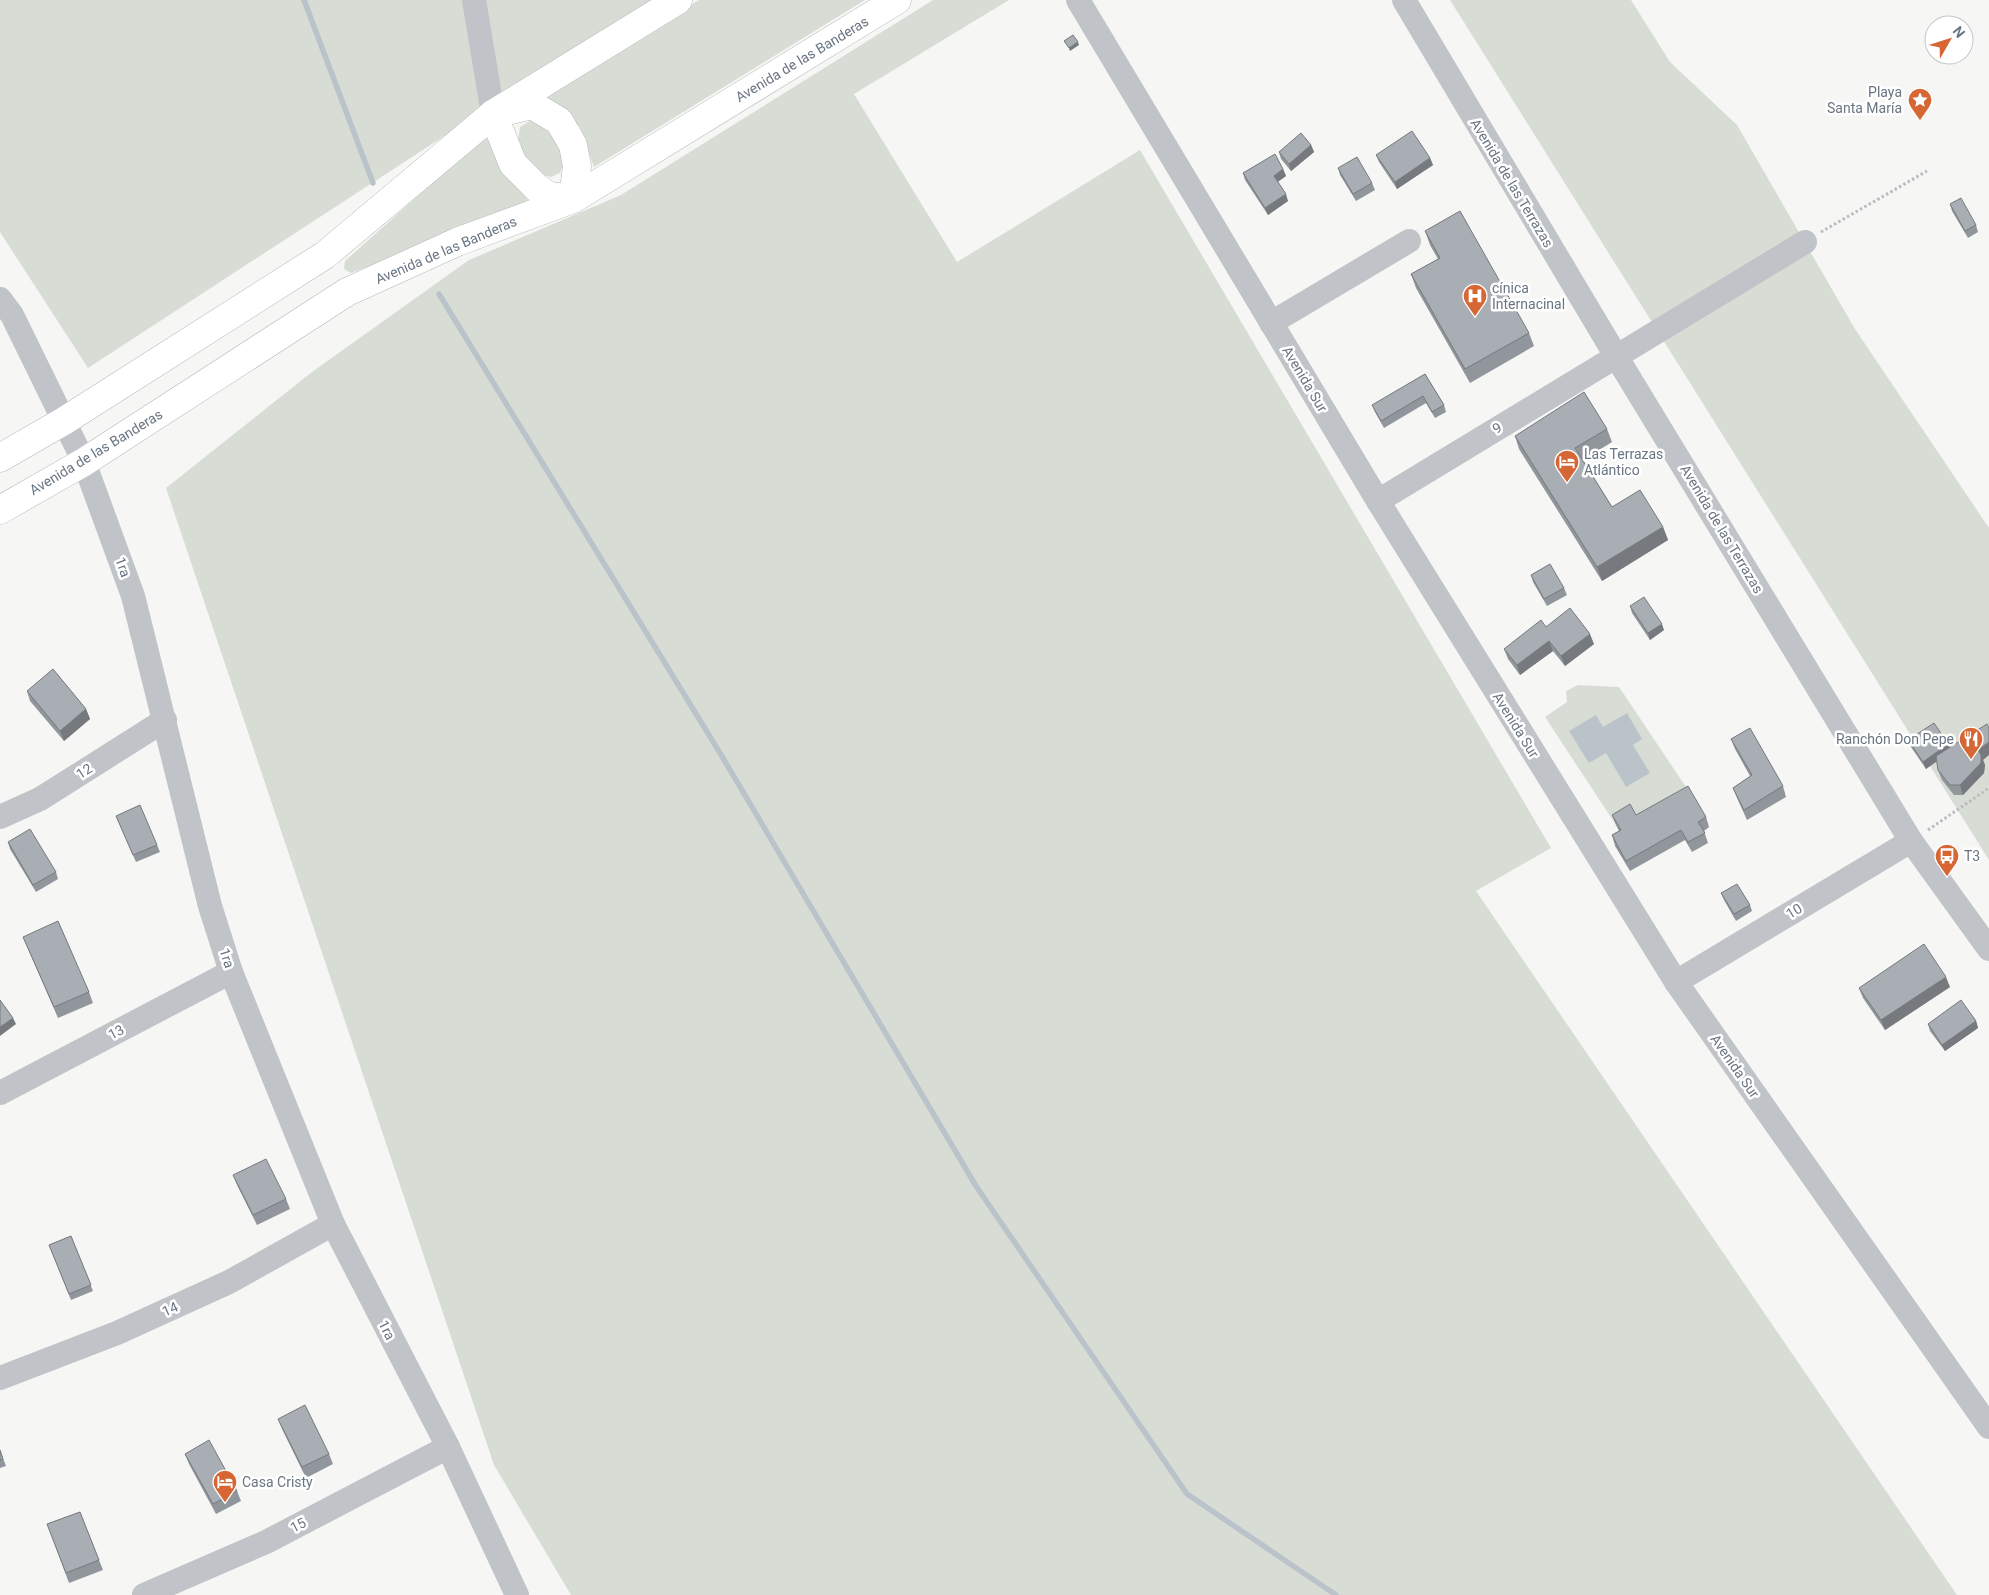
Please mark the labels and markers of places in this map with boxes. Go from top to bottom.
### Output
place label: Playa Santa María [1827,84,1902,116]
place icon: Playa Santa María [1907,87,1933,121]
place label: cínica Internacinal [1492,280,1565,312]
hospital icon: cínica Internacinal [1462,283,1488,317]
place label: Las Terrazas Atlántico [1584,446,1663,478]
hotel icon: Las Terrazas Atlántico [1554,449,1580,483]
restaurant icon: Ranchón Don Pepe [1958,726,1984,760]
place label: Ranchón Don Pepe [1836,731,1954,747]
bus stop icon: T3 [1934,843,1960,877]
place label: T3 [1964,848,1980,864]
hotel icon: Casa Cristy [212,1469,238,1503]
place label: Casa Cristy [242,1474,313,1490]

